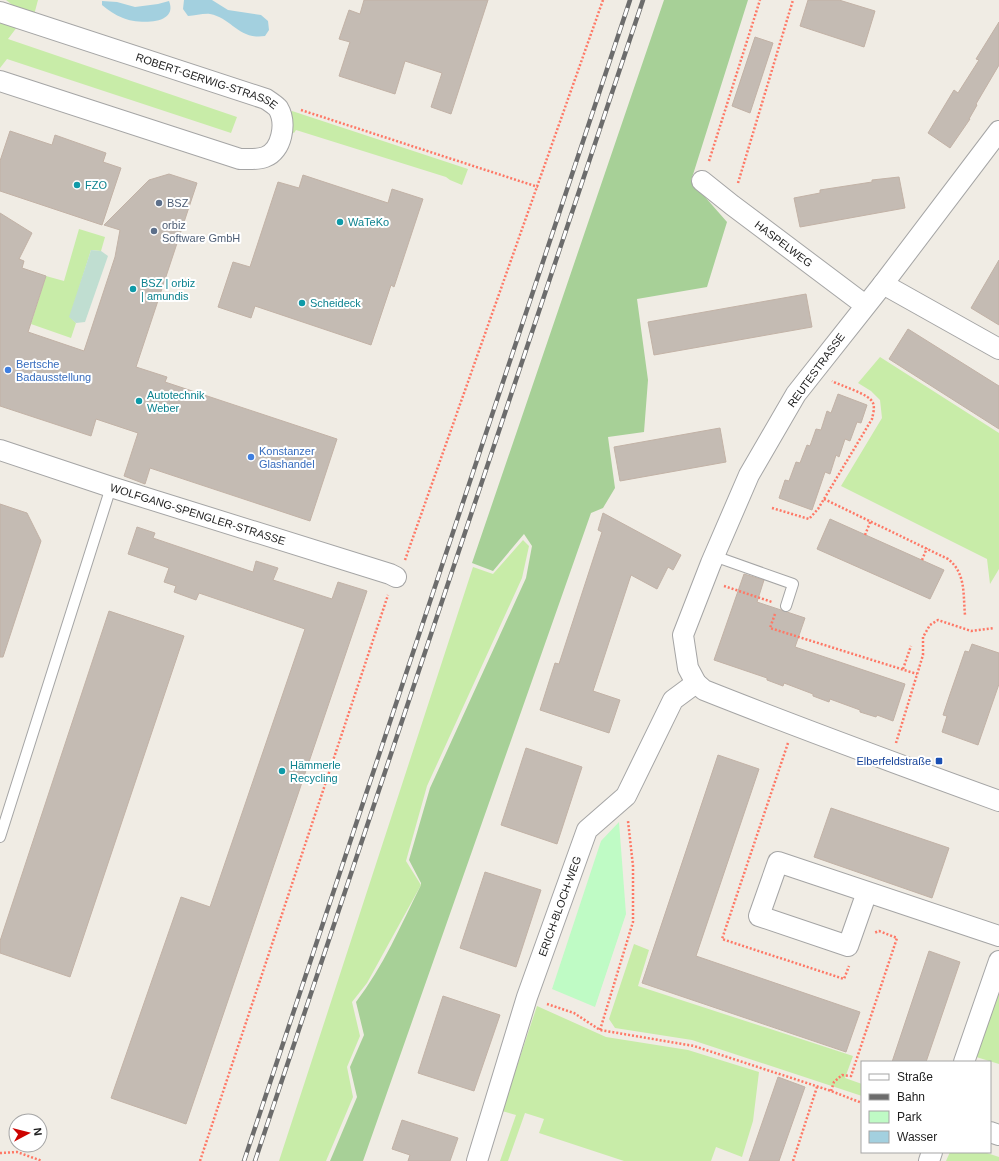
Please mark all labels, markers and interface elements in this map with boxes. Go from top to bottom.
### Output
street label: ROBERT-GERWIG-STRASSE [134,51,280,111]
place label: FZO [85,179,107,191]
marker: FZO [72,180,82,190]
place label: BSZ [167,197,189,209]
marker: BSZ [154,198,164,208]
place label: WaTeKo [348,216,389,228]
marker: WaTeKo [335,217,345,227]
street label: HASPELWEG [752,218,815,269]
place label: orbiz Software GmbH [162,219,240,244]
marker: orbiz Software GmbH [149,226,159,236]
place label: BSZ | orbiz | amundis [141,277,195,302]
marker: BSZ | orbiz | amundis [128,284,138,294]
place label: Scheideck [310,297,361,309]
marker: Scheideck [297,298,307,308]
street label: REUTESTRASSE [785,331,847,409]
place label: Bertsche Badausstellung [16,358,91,383]
marker: Bertsche Badausstellung [3,365,13,375]
place label: Autotechnik Weber [147,389,205,414]
marker: Autotechnik Weber [134,396,144,406]
place label: Konstanzer Glashandel [259,445,315,470]
marker: Konstanzer Glashandel [246,452,256,462]
street label: WOLFGANG-SPENGLER-STRASSE [109,481,287,547]
place label: Elberfeldstraße [856,755,931,767]
marker: Elberfeldstraße [934,756,944,766]
place label: Hämmerle Recycling [290,759,341,784]
marker: Hämmerle Recycling [277,766,287,776]
street label: ERICH-BLOCH-WEG [536,854,583,958]
legend [861,1061,991,1153]
text: Straße [897,1070,933,1084]
text: Bahn [897,1090,925,1104]
text: Park [897,1110,923,1124]
north arrow [8,1113,48,1153]
text: N [31,1127,44,1137]
text: Wasser [897,1130,937,1144]

